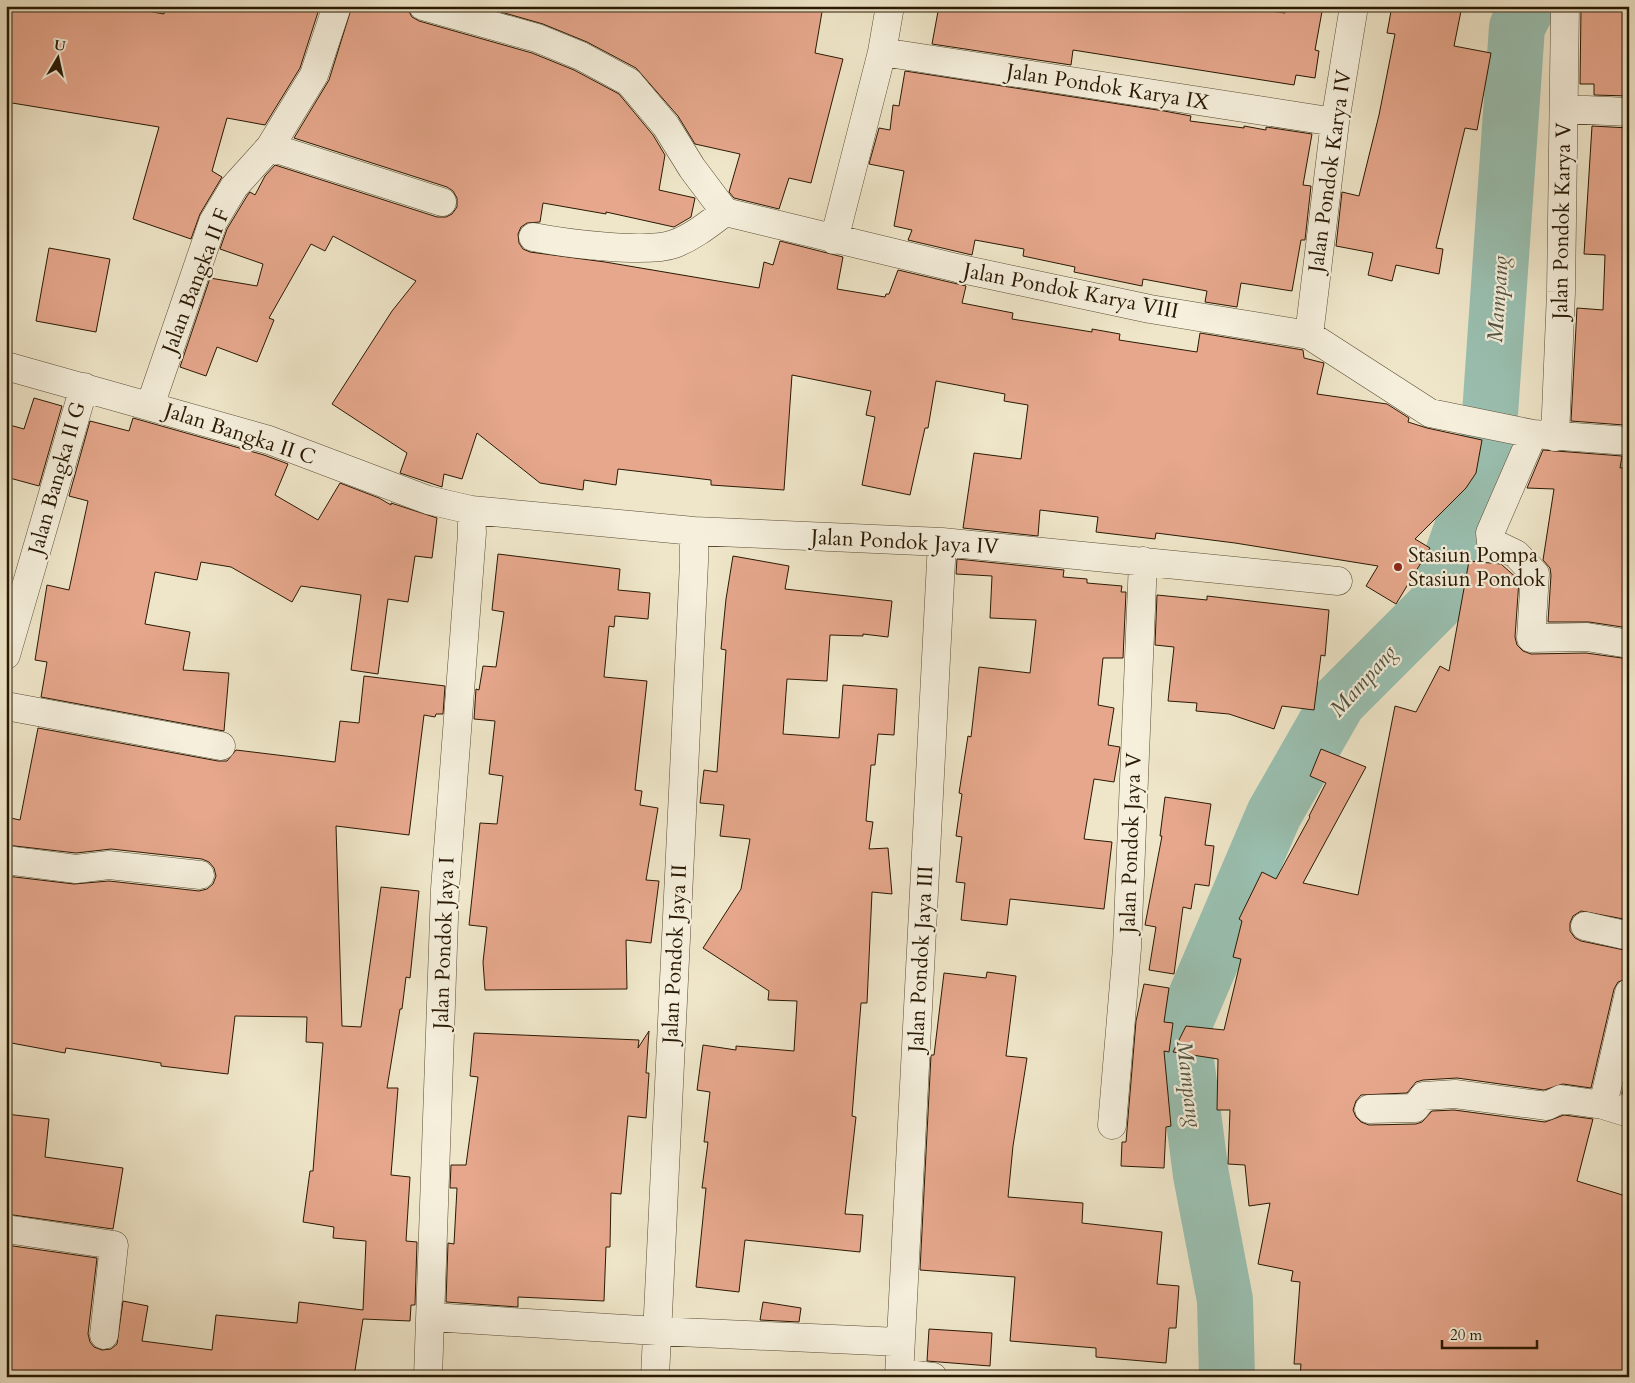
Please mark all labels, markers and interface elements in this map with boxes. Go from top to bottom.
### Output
north arrow [32,32,82,82]
text: U [53,35,68,56]
street label: Jalan Pondok Karya IX [1001,56,1212,117]
street label: Jalan Pondok Karya IV [1301,67,1359,277]
street label: Jalan Pondok Karya V [1546,122,1578,323]
street label: Jalan Bangka II F [154,204,237,360]
water label: Mampang [1480,254,1516,344]
street label: Jalan Pondok Karya VIII [958,255,1181,326]
street label: Jalan Bangka II C [158,395,319,472]
street label: Jalan Bangka II G [20,398,93,561]
street label: Jalan Pondok Jaya IV [807,522,1000,561]
place label: Stasiun Pompa Stasiun Pondok [1408,541,1546,594]
marker: Stasiun Pompa Stasiun Pondok [1392,561,1404,573]
water label: Mampang [1323,638,1404,724]
street label: Jalan Pondok Jaya V [1113,752,1149,937]
street label: Jalan Pondok Jaya I [426,856,462,1033]
street label: Jalan Pondok Jaya II [656,864,694,1047]
street label: Jalan Pondok Jaya III [901,865,940,1056]
water label: Mampang [1169,1039,1209,1129]
scale bar [1442,1318,1538,1350]
text: 20 m [1450,1325,1482,1345]

